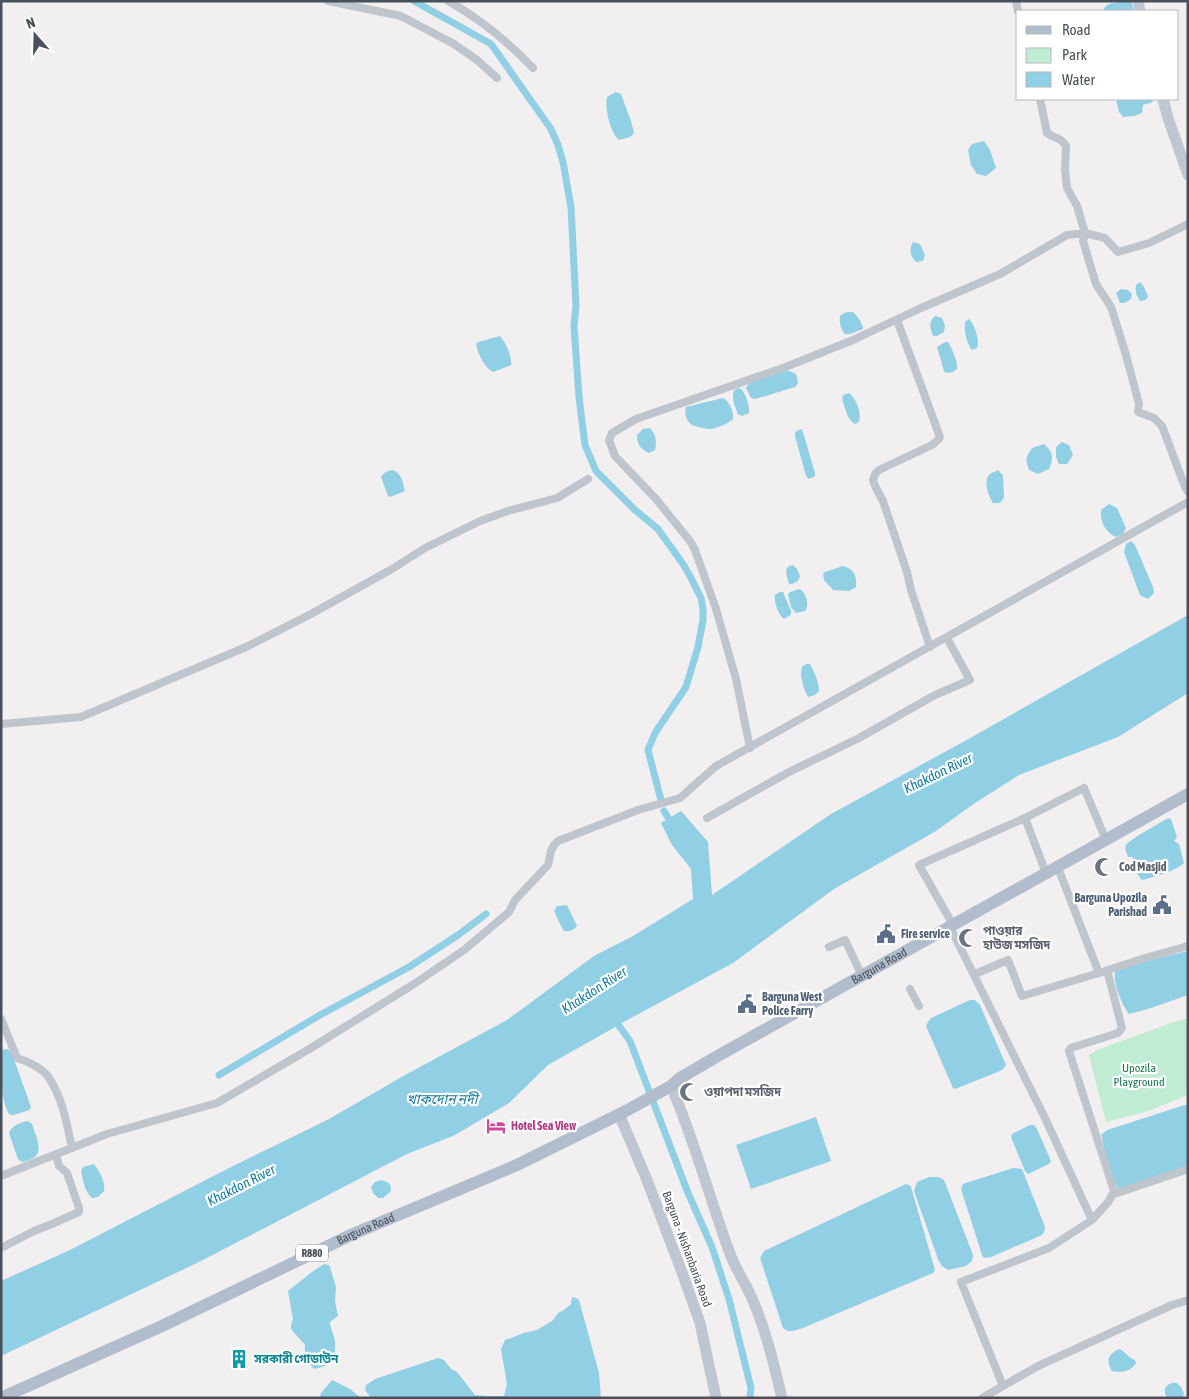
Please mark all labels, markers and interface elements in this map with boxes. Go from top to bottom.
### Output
north arrow [10,10,60,60]
legend [1016,10,1179,100]
text: N [24,14,37,32]
text: Road [1062,21,1091,38]
text: Park [1062,46,1087,63]
text: Water [1062,71,1095,88]
water label: Khakdon River [901,749,976,796]
mosque icon: Cod Masjid [1093,856,1115,878]
place label: Cod Masjid [1119,860,1167,874]
place label: Barguna Upozila Parishad [1074,891,1147,919]
public building icon: Barguna Upozila Parishad [1151,894,1173,916]
public building icon: Fire service [875,923,897,945]
place label: পাওয়ার হাউজ মসজিদ [982,924,1051,952]
place label: Fire service [901,927,951,941]
mosque icon: পাওয়ার হাউজ মসজিদ [957,927,979,949]
street label: Barguna Road [849,945,909,987]
water label: Khakdon River [558,963,630,1017]
place label: Barguna West Police Farry [762,990,822,1018]
public building icon: Barguna West Police Farry [736,993,758,1015]
park label: Upozila Playground [1113,1061,1165,1089]
mosque icon: ওয়াপদা মসজিদ [678,1081,700,1103]
place label: ওয়াপদা মসজিদ [704,1084,781,1099]
water label: খাকদোন নদী [406,1091,481,1107]
hotel icon: Hotel Sea View [485,1115,507,1137]
place label: Hotel Sea View [511,1119,577,1133]
water label: Khakdon River [204,1161,279,1209]
street label: Barguna - Nishanbaria Road [660,1189,714,1309]
street label: Barguna Road [335,1210,397,1248]
road number: R880 [296,1244,328,1262]
building icon: সরকারী গোডাউন [228,1348,250,1370]
place label: সরকারী গোডাউন [253,1351,339,1366]

